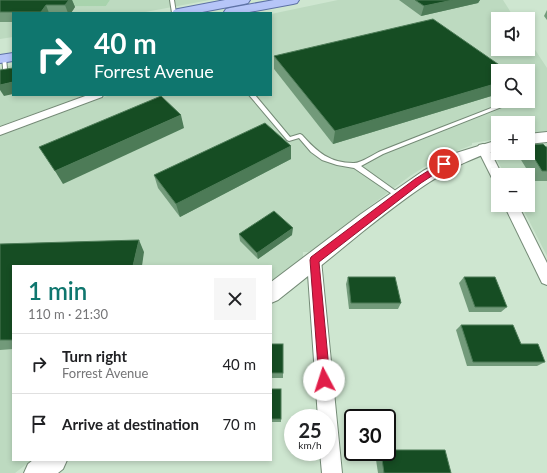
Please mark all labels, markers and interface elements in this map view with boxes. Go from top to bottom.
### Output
map controls [491,12,535,212]
button: sound [491,12,535,56]
text: 40 m [94,26,157,60]
icon: right [28,28,80,80]
text: Forrest Avenue [94,60,214,82]
button: search [491,64,535,108]
button: + [491,116,535,160]
pin [427,147,461,181]
icon: arrive [433,153,455,175]
button: − [491,168,535,212]
text: 1 min [28,276,87,305]
button: close [214,278,256,320]
text: 110 m · 21:30 [28,306,108,322]
text: Turn right [62,347,127,365]
icon: right [28,353,50,375]
text: 40 m [222,355,256,373]
position arrow [303,359,345,401]
text: Forrest Avenue [62,365,148,381]
speed limit sign: 30 [344,409,396,461]
icon: arrive [28,413,50,435]
text: Arrive at destination [62,415,199,433]
text: 70 m [222,415,256,433]
text: 25 [298,418,322,442]
text: km/h [298,439,322,451]

